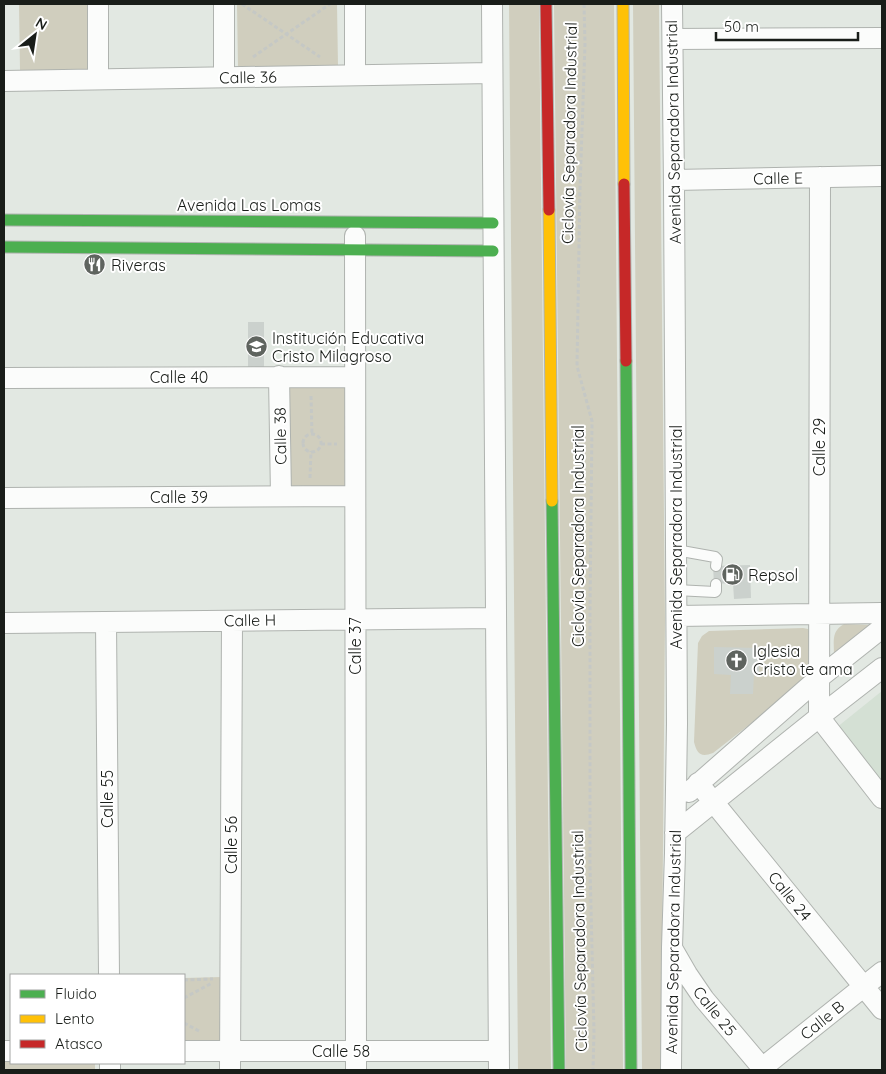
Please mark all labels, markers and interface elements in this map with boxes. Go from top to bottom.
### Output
north arrow [10,10,60,60]
scale bar [716,10,858,42]
text: N [33,13,50,34]
text: 50 m [724,17,759,36]
street label: Avenida Separadora Industrial [661,20,685,244]
street label: Ciclovía Separadora Industrial [557,22,581,244]
street label: Calle 36 [219,66,277,88]
street label: Calle E [753,168,803,188]
street label: Avenida Las Lomas [177,195,321,215]
restaurant icon: Riveras [83,253,107,277]
place label: Riveras [111,255,166,275]
place label: Institución Educativa Cristo Milagroso [272,328,424,366]
school or university icon: Institución Educativa Cristo Milagroso [244,335,268,359]
street label: Calle 40 [150,367,208,387]
street label: Calle 38 [269,407,291,465]
street label: Calle 29 [809,418,829,476]
street label: Ciclovía Separadora Industrial [568,425,588,647]
street label: Avenida Separadora Industrial [666,425,686,649]
street label: Calle 39 [150,487,208,507]
fuel station icon: Repsol [720,563,744,587]
place label: Repsol [748,565,798,585]
street label: Calle H [224,610,276,630]
street label: Calle 37 [345,617,365,675]
place label: Iglesia Cristo te ama [753,641,853,679]
church icon: Iglesia Cristo te ama [725,648,749,672]
street label: Calle 55 [97,770,117,828]
street label: Calle 56 [221,816,241,874]
street label: Ciclovía Separadora Industrial [567,830,591,1052]
street label: Avenida Separadora Industrial [661,830,685,1054]
street label: Calle 24 [764,867,816,925]
legend [10,974,185,1064]
street label: Calle 25 [689,982,741,1040]
text: Fluido [55,984,97,1003]
street label: Calle B [796,996,848,1044]
text: Lento [55,1009,94,1028]
text: Atasco [55,1034,103,1053]
street label: Calle 58 [312,1041,370,1061]

